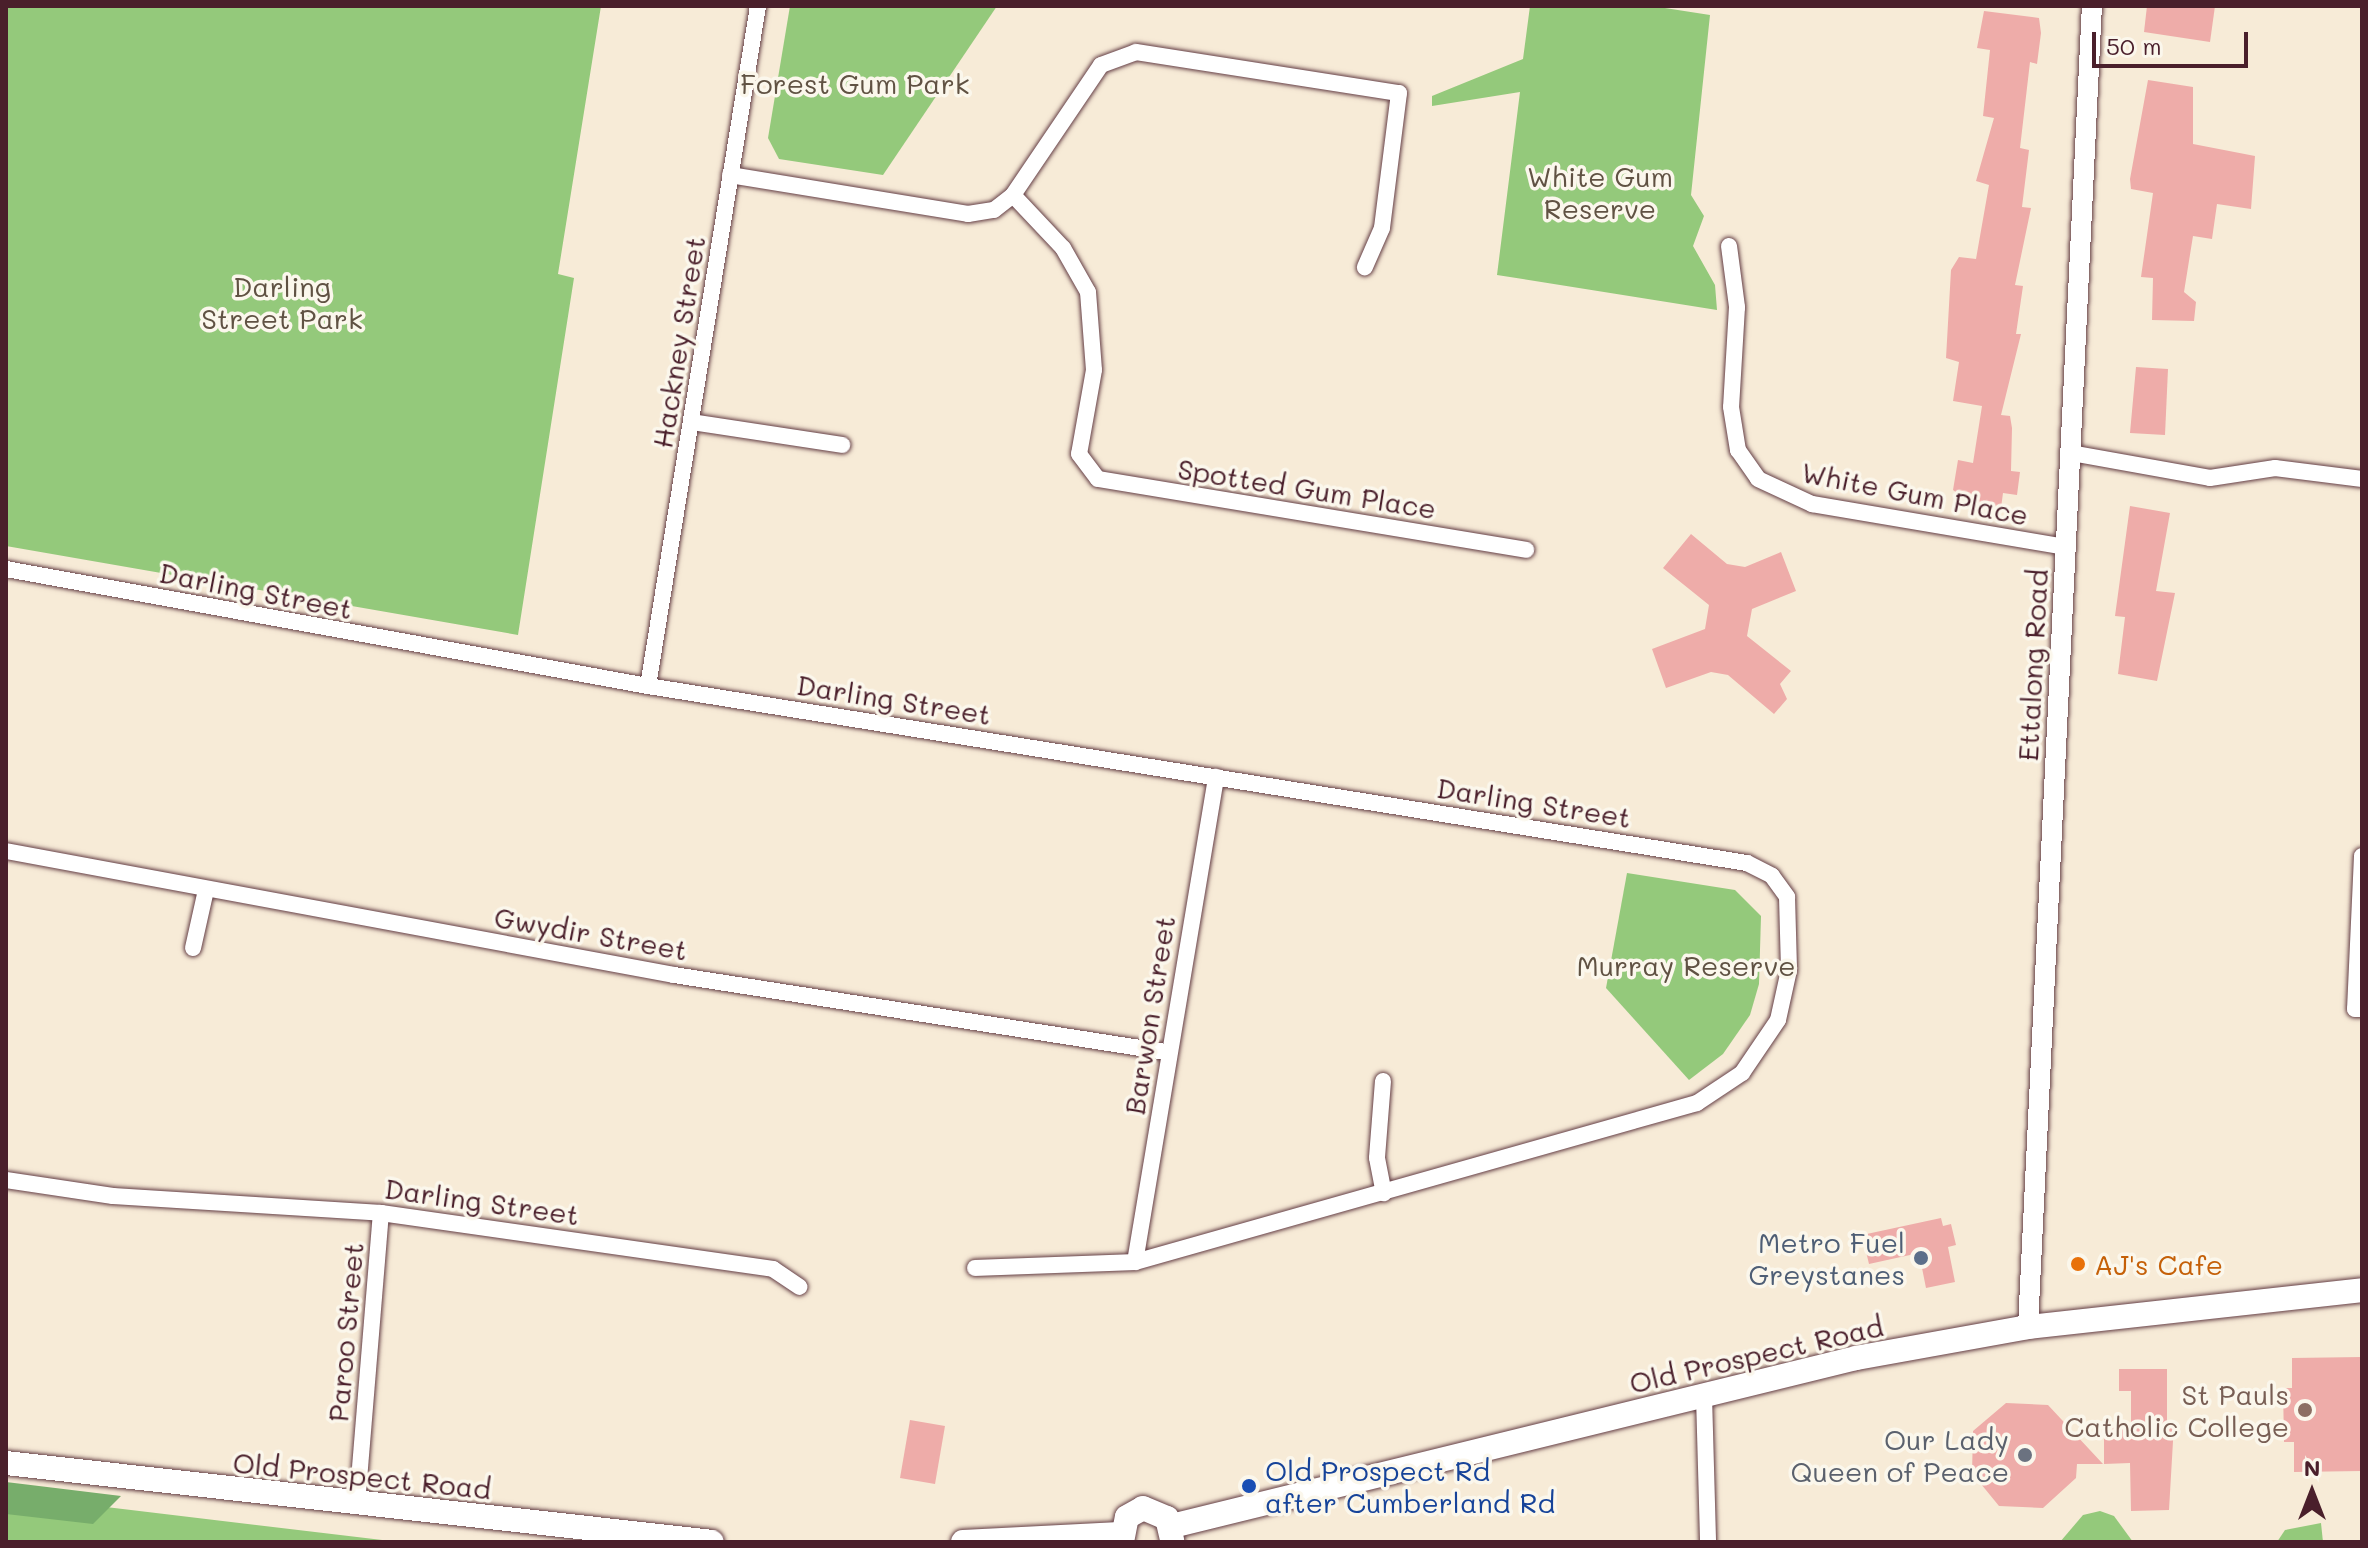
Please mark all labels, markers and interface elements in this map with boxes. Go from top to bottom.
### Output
scale bar [2096,16,2252,66]
text: 50 m [2106,30,2162,61]
park label: Forest Gum Park [740,66,970,100]
park label: White Gum Reserve [1527,159,1673,225]
street label: Hackney Street [645,234,711,450]
park label: Darling Street Park [201,269,363,335]
street label: Spotted Gum Place [1175,451,1439,525]
street label: White Gum Place [1799,455,2031,531]
street label: Darling Street [157,555,355,625]
street label: Ettalong Road [2010,568,2054,762]
street label: Darling Street [794,667,994,731]
street label: Darling Street [1434,770,1634,834]
street label: Gwydir Street [492,899,690,967]
street label: Barwon Street [1117,913,1181,1117]
park label: Murray Reserve [1576,948,1796,982]
street label: Darling Street [383,1171,581,1231]
place label: Metro Fuel Greystanes [1748,1225,1905,1291]
street label: Paroo Street [320,1241,370,1423]
place label: AJ's Cafe [2094,1247,2223,1281]
marker: Metro Fuel Greystanes [1912,1249,1930,1267]
marker: AJ's Cafe [2069,1255,2087,1273]
street label: Old Prospect Road [1626,1308,1886,1400]
place label: St Pauls Catholic College [2064,1377,2289,1443]
marker: St Pauls Catholic College [2296,1401,2314,1419]
place label: Our Lady Queen of Peace [1791,1422,2009,1488]
street label: Old Prospect Road [231,1445,493,1505]
marker: Our Lady Queen of Peace [2016,1446,2034,1464]
north arrow [2272,1452,2352,1532]
place label: Old Prospect Rd after Cumberland Rd [1265,1453,1555,1519]
text: N [2304,1453,2320,1482]
marker: Old Prospect Rd after Cumberland Rd [1240,1477,1258,1495]

